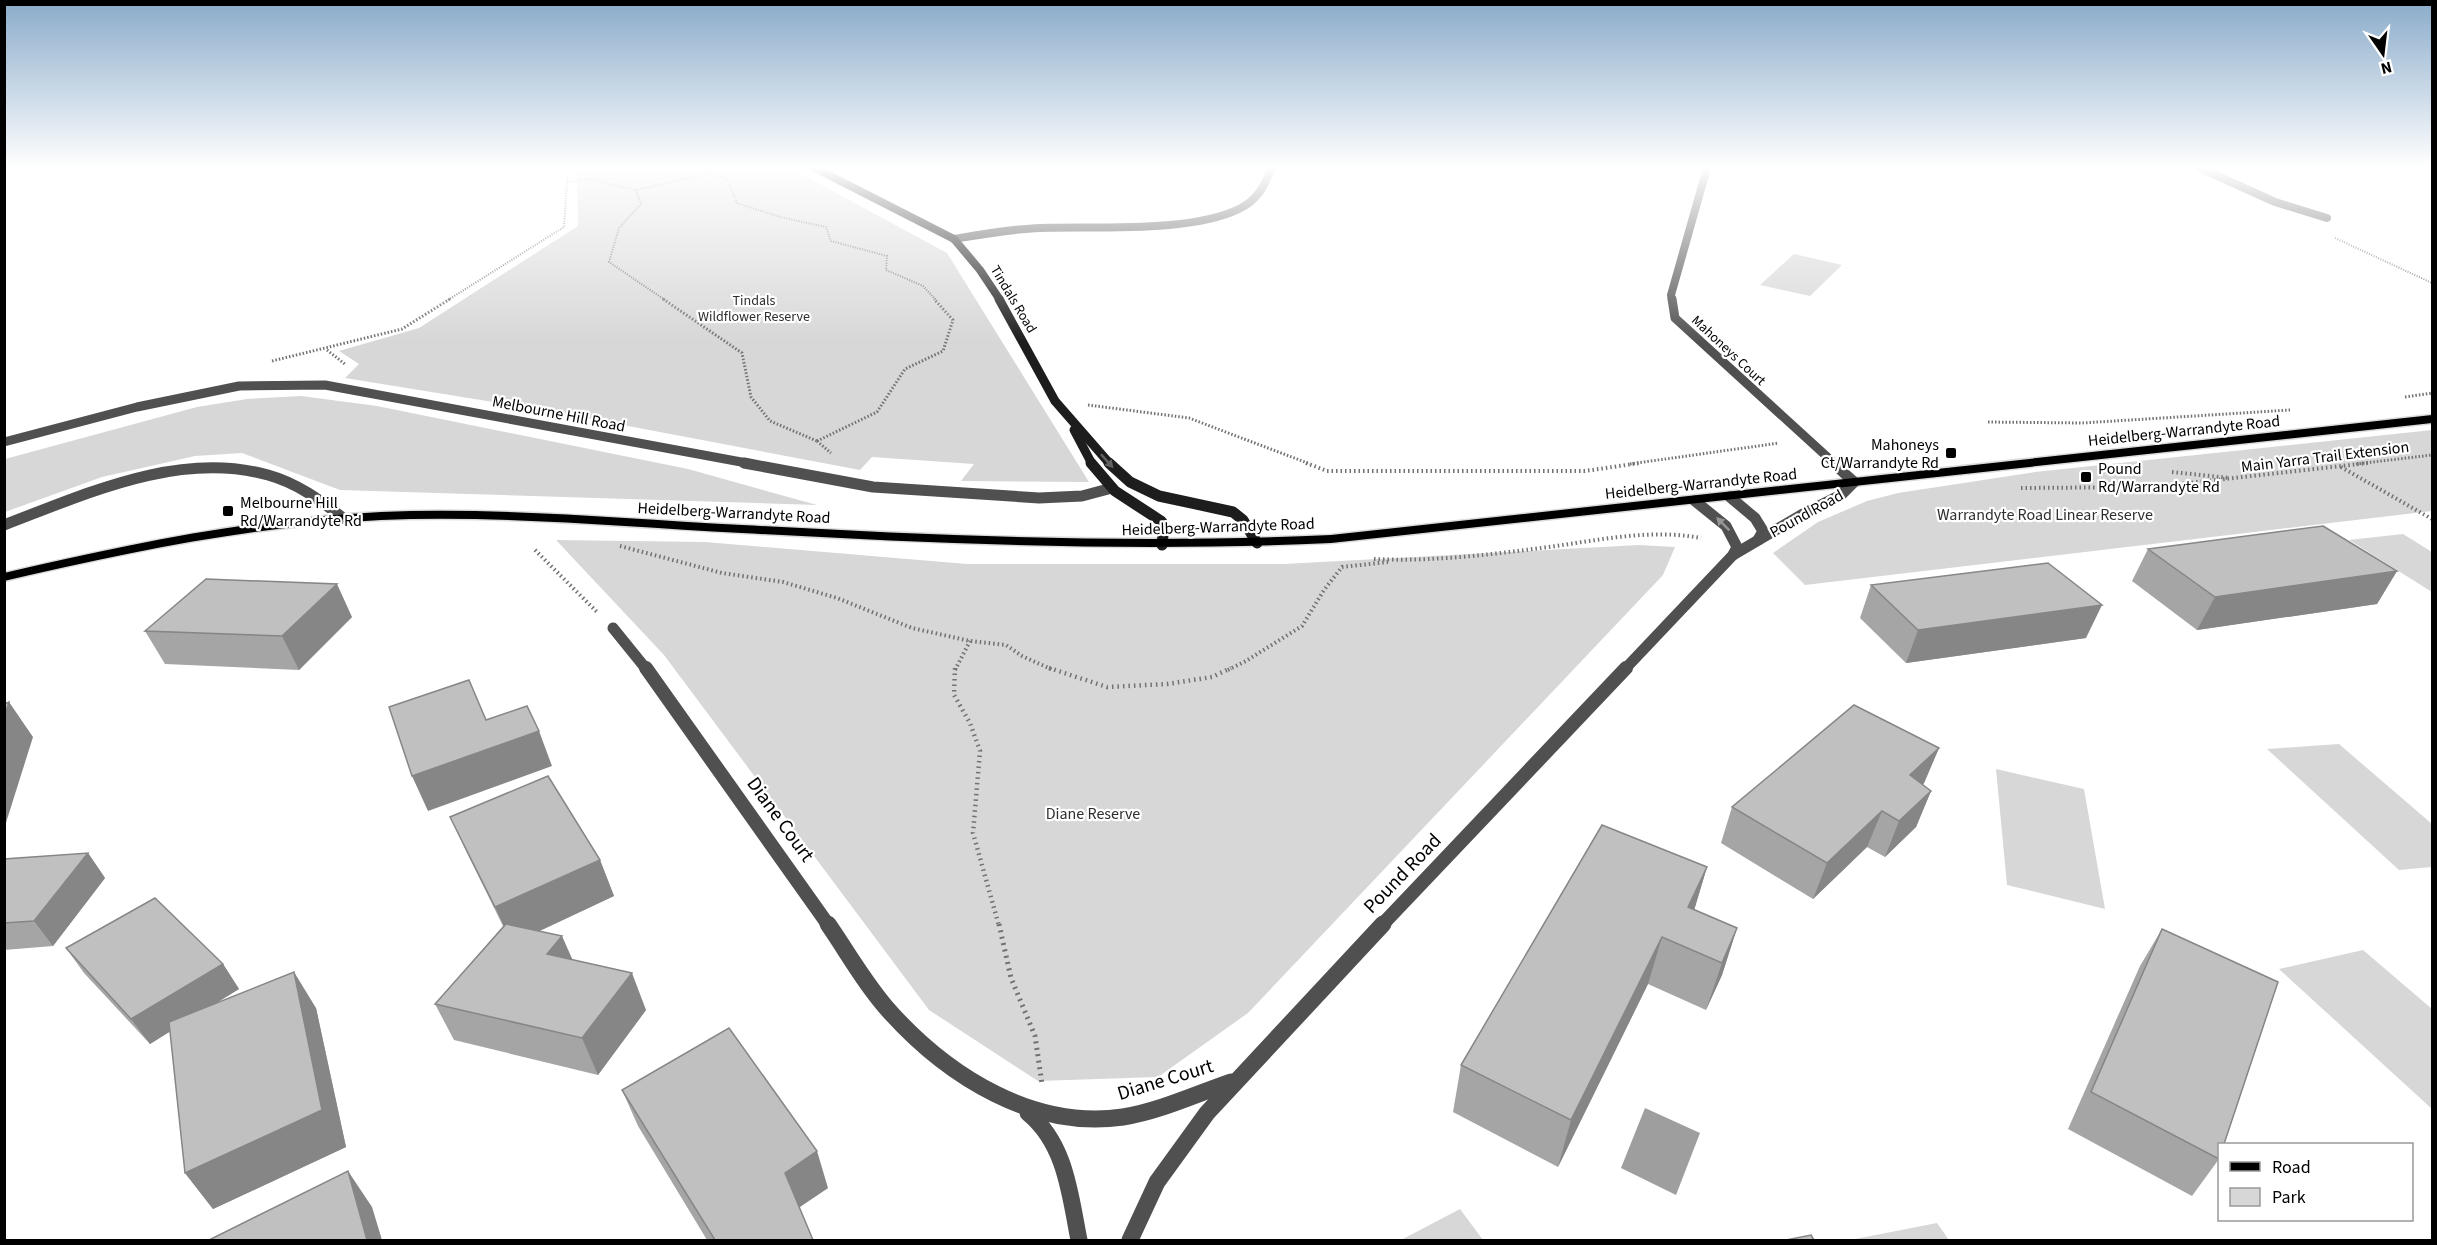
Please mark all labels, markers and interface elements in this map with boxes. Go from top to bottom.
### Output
north arrow [2353,24,2413,84]
text: N [2379,56,2394,80]
street label: Tindals Road [985,262,1041,337]
park label: Tindals Wildflower Reserve [698,291,810,327]
street label: Mahoneys Court [1687,311,1770,391]
street label: Melbourne Hill Road [490,390,627,438]
street label: Heidelberg-Warrandyte Road [2087,410,2281,452]
place label: Mahoneys Ct/Warrandyte Rd [1821,434,1939,474]
street label: Main Yarra Trail Extension [2240,436,2410,478]
marker: Mahoneys Ct/Warrandyte Rd [1944,446,1958,460]
one-way arrow [1100,454,1114,469]
place label: Pound Rd/Warrandyte Rd [2098,458,2220,498]
street label: Heidelberg-Warrandyte Road [1604,463,1798,505]
marker: Pound Rd/Warrandyte Rd [2079,470,2093,484]
street label: Pound Road [1766,485,1847,543]
place label: Melbourne Hill Rd/Warrandyte Rd [240,492,362,532]
street label: Heidelberg-Warrandyte Road [637,497,831,529]
marker: Melbourne Hill Rd/Warrandyte Rd [221,504,235,518]
park label: Warrandyte Road Linear Reserve [1937,504,2153,526]
street label: Heidelberg-Warrandyte Road [1121,513,1315,541]
one-way arrow [1715,517,1730,531]
street label: Diane Court [740,771,821,868]
park label: Diane Reserve [1046,803,1140,825]
street label: Pound Road [1357,827,1448,920]
street label: Diane Court [1114,1052,1217,1108]
legend [2218,1143,2413,1221]
text: Road [2272,1155,2311,1180]
text: Park [2272,1185,2306,1210]

